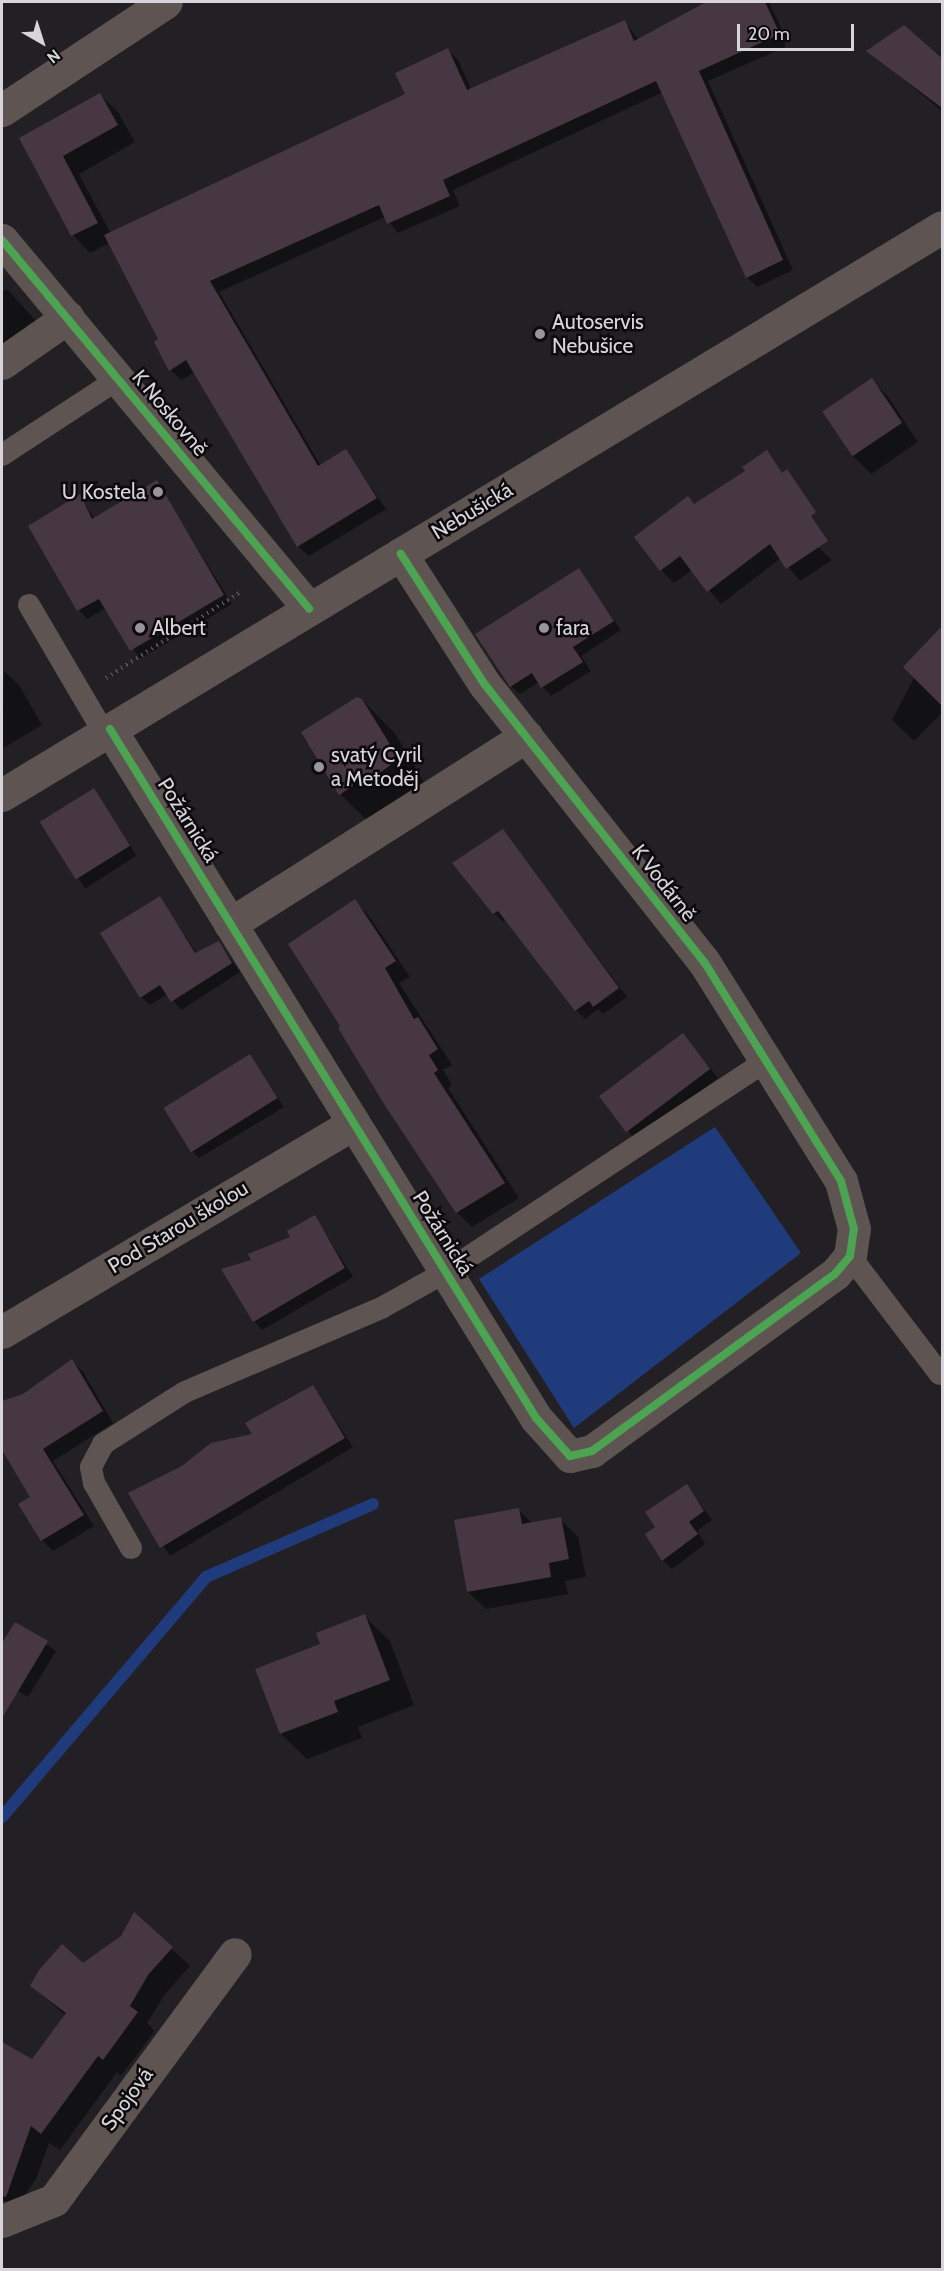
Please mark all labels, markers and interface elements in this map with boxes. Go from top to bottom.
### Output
north arrow [12,12,72,72]
scale bar [740,12,857,50]
text: 20 m [748,23,790,45]
text: N [43,45,64,67]
place label: Autoservis Nebušice [552,309,644,359]
marker: Autoservis Nebušice [533,327,547,341]
street label: K Noskovně [127,365,213,461]
street label: Nebušická [427,477,517,545]
place label: U Kostela [62,479,146,505]
marker: U Kostela [151,485,165,499]
place label: Albert [152,615,206,641]
place label: fara [556,615,589,641]
marker: Albert [133,621,147,635]
marker: fara [537,621,551,635]
place label: svatý Cyril a Metoděj [331,742,422,792]
marker: svatý Cyril a Metoděj [312,760,326,774]
street label: Požárnická [152,773,224,867]
street label: K Vodárně [626,840,702,926]
street label: Pod Starou školou [103,1175,253,1279]
street label: Požárnická [407,1186,479,1280]
street label: Spojová [96,2063,158,2135]

